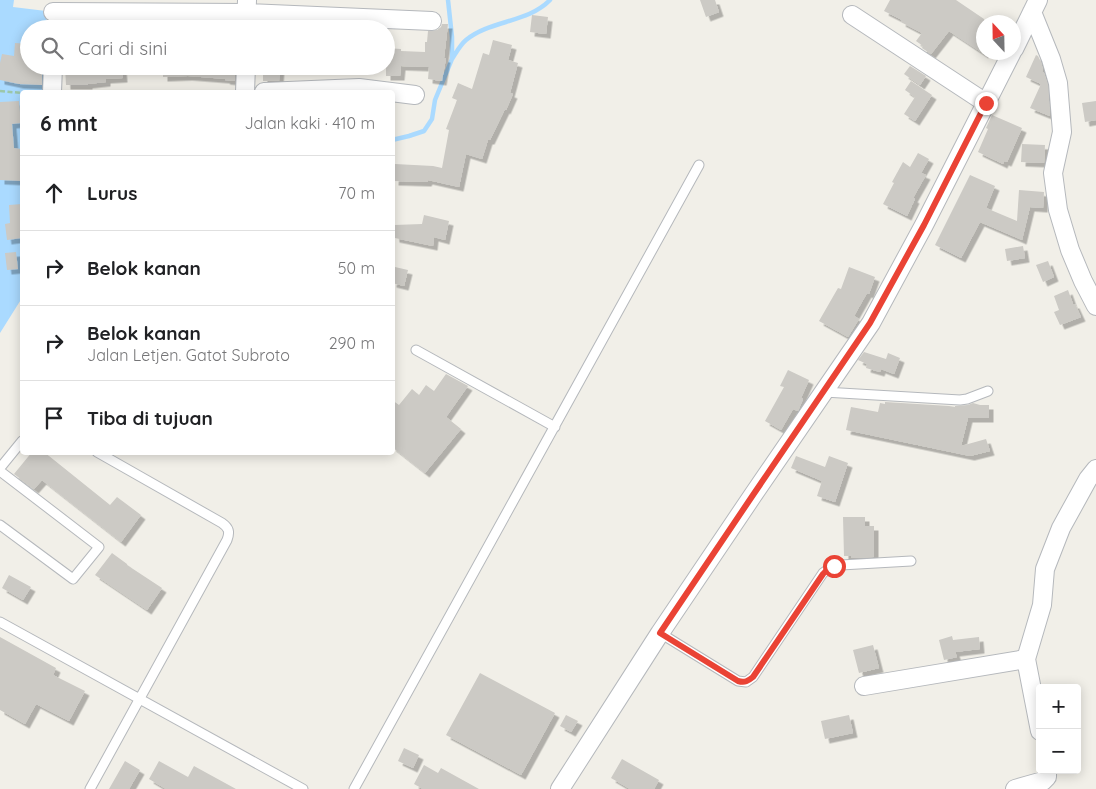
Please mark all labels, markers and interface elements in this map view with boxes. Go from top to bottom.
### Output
north arrow [976,15,1021,60]
search box [20,20,395,75]
icon: search [38,34,66,62]
text: Cari di sini [78,36,167,60]
route end [975,92,998,115]
text: 6 mnt [40,110,98,136]
text: Jalan kaki · 410 m [244,113,375,133]
icon: ahead [40,179,68,207]
text: Lurus [87,181,137,205]
text: 70 m [338,183,375,203]
icon: right [40,254,68,282]
text: Belok kanan [87,256,201,280]
text: 50 m [338,258,375,278]
text: Belok kanan [87,321,201,345]
icon: right [40,329,68,357]
text: 290 m [329,333,375,353]
text: Jalan Letjen. Gatot Subroto [87,345,290,365]
icon: arrive [40,404,68,432]
text: Tiba di tujuan [87,406,213,430]
route start [823,555,846,578]
map controls [1036,684,1081,774]
button: + [1036,684,1081,729]
button: − [1036,729,1081,774]

